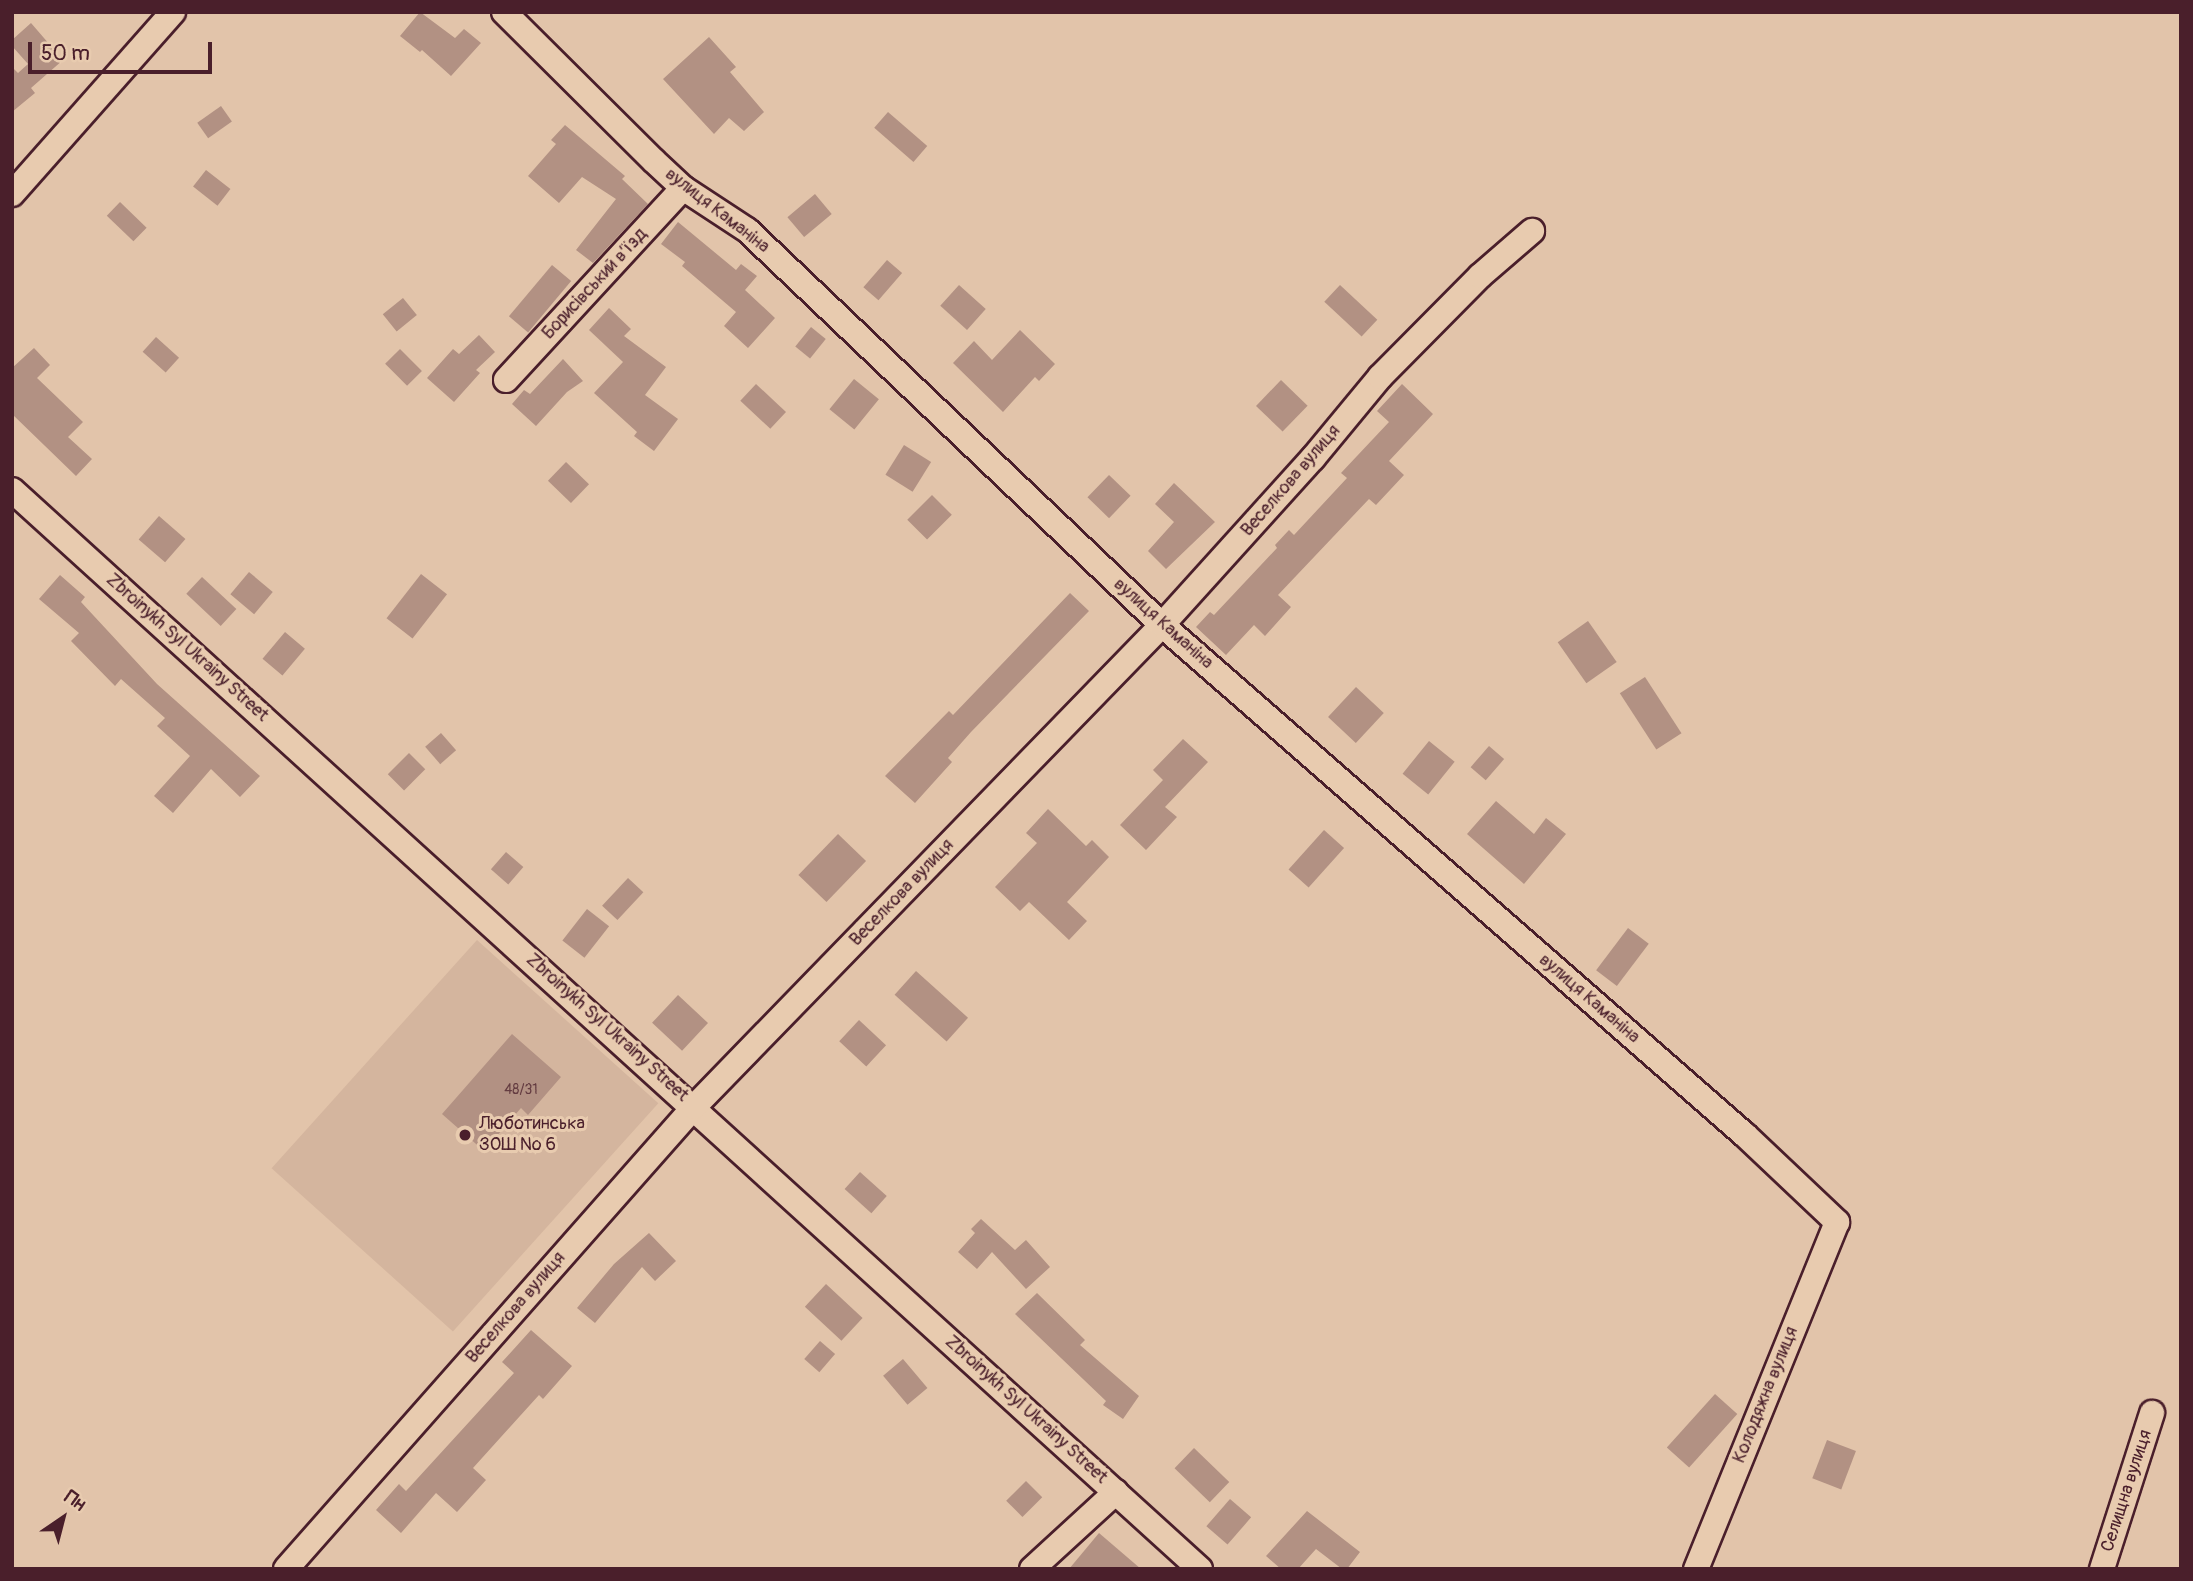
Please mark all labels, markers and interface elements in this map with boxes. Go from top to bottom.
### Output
scale bar [32,28,215,72]
text: 50 m [41,40,90,67]
street label: вулиця Каманіна [661,164,773,258]
street label: Борисівський в’їзд [538,224,652,344]
street label: Веселкова вулиця [1237,421,1345,541]
street label: Zbroinykh Syl Ukrainy Street [101,569,273,727]
street label: вулиця Каманіна [1109,574,1217,674]
street label: Веселкова вулиця [845,835,959,951]
street label: Zbroinykh Syl Ukrainy Street [521,949,693,1107]
street label: вулиця Каманіна [1534,949,1644,1049]
house number: 48/31 [504,1082,538,1098]
place label: Люботинська ЗОШ № 6 [479,1114,585,1156]
marker: Люботинська ЗОШ № 6 [457,1127,473,1143]
street label: Веселкова вулиця [462,1248,570,1368]
street label: Колодяжна вулиця [1729,1324,1803,1466]
street label: Zbroinykh Syl Ukrainy Street [940,1331,1112,1489]
street label: Селищна вулиця [2097,1427,2157,1555]
north arrow [28,1483,98,1553]
text: Пн [60,1485,90,1517]

